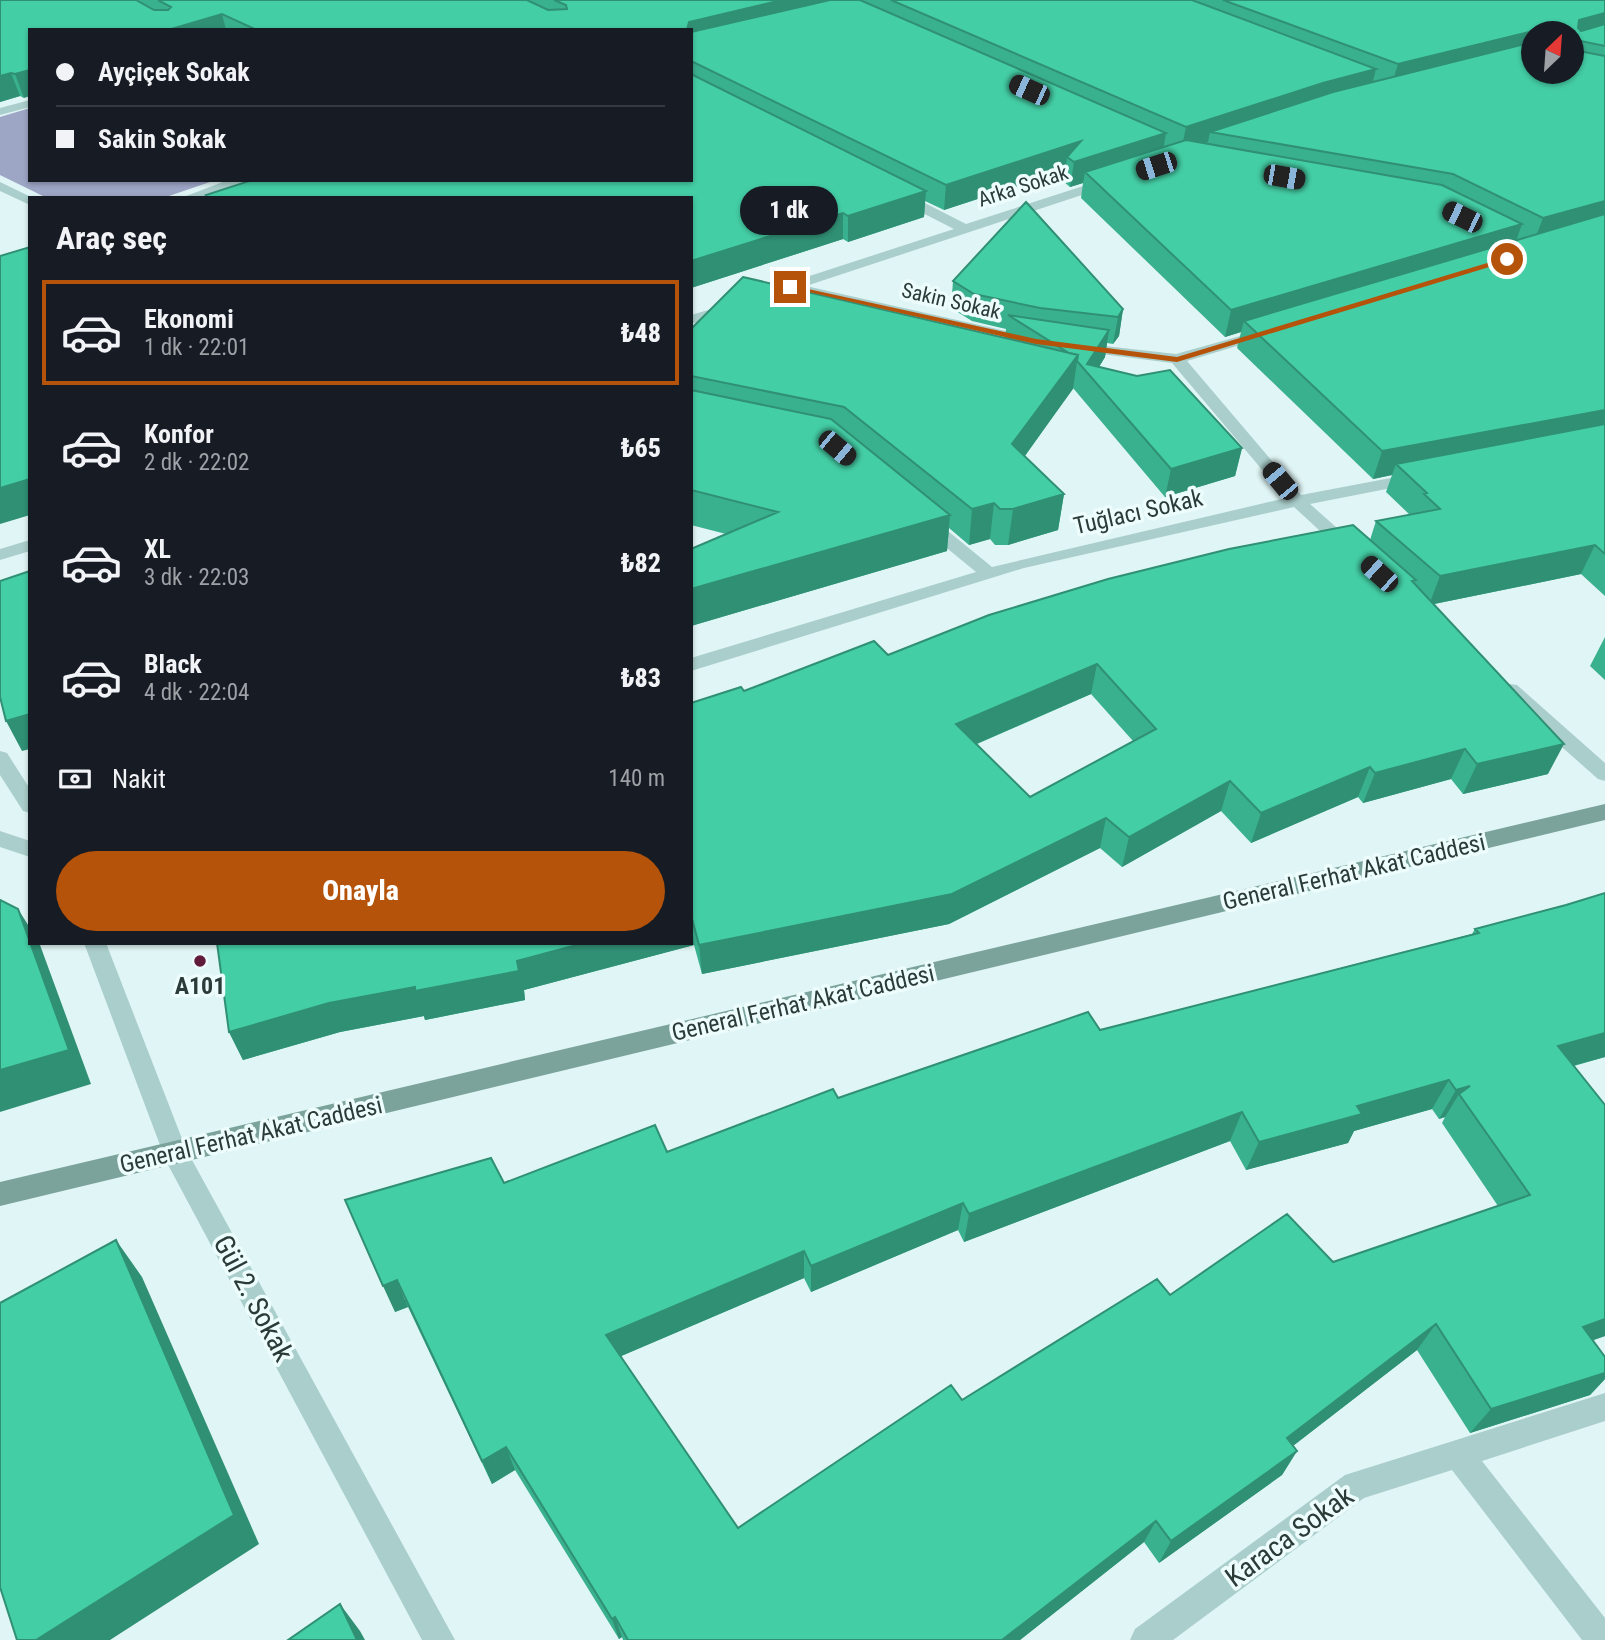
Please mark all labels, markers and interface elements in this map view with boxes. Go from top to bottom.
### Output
north arrow [1521,21,1584,84]
map controls [1521,21,1584,84]
text: Ayçiçek Sokak [98,57,250,87]
car [1006,72,1053,108]
text: Sakin Sokak [98,124,226,154]
car [1133,150,1180,182]
street label: Arka Sokak [975,160,1072,212]
car [1262,163,1307,191]
callout: 1 dk [741,186,839,234]
text: 1 dk [769,197,809,224]
car [1439,198,1486,236]
text: Araç seç [56,219,167,257]
route start [1491,243,1523,275]
route end [774,271,806,303]
street label: Sakin Sokak [899,278,1003,324]
icon: car [60,301,123,364]
text: Ekonomi [144,304,234,334]
text: ₺48 [620,318,661,348]
text: 1 dk · 22:01 [144,334,249,361]
icon: car [60,416,123,479]
text: Konfor [144,419,214,449]
car [815,426,860,470]
text: ₺65 [620,433,661,463]
text: 2 dk · 22:02 [144,449,249,476]
car [1259,458,1302,504]
street label: Tuğlacı Sokak [1071,484,1205,540]
icon: car [60,531,123,594]
text: XL [144,534,171,564]
text: ₺82 [620,548,661,578]
car [1357,552,1402,596]
text: 3 dk · 22:03 [144,564,249,591]
icon: car [60,646,123,709]
text: Black [144,649,202,679]
text: ₺83 [620,663,661,693]
text: 4 dk · 22:04 [144,679,249,706]
icon: cash [56,760,94,798]
text: Nakit [112,764,166,794]
text: 140 m [608,765,665,792]
street label: General Ferhat Akat Caddesi [1220,828,1488,916]
button: Onayla [56,851,665,931]
marker: A101 [192,953,208,969]
street label: General Ferhat Akat Caddesi [669,959,937,1047]
place label: A101 [175,972,225,1000]
street label: General Ferhat Akat Caddesi [117,1091,385,1179]
street label: Gül 2. Sokak [207,1230,301,1367]
street label: Karaca Sokak [1219,1479,1360,1594]

